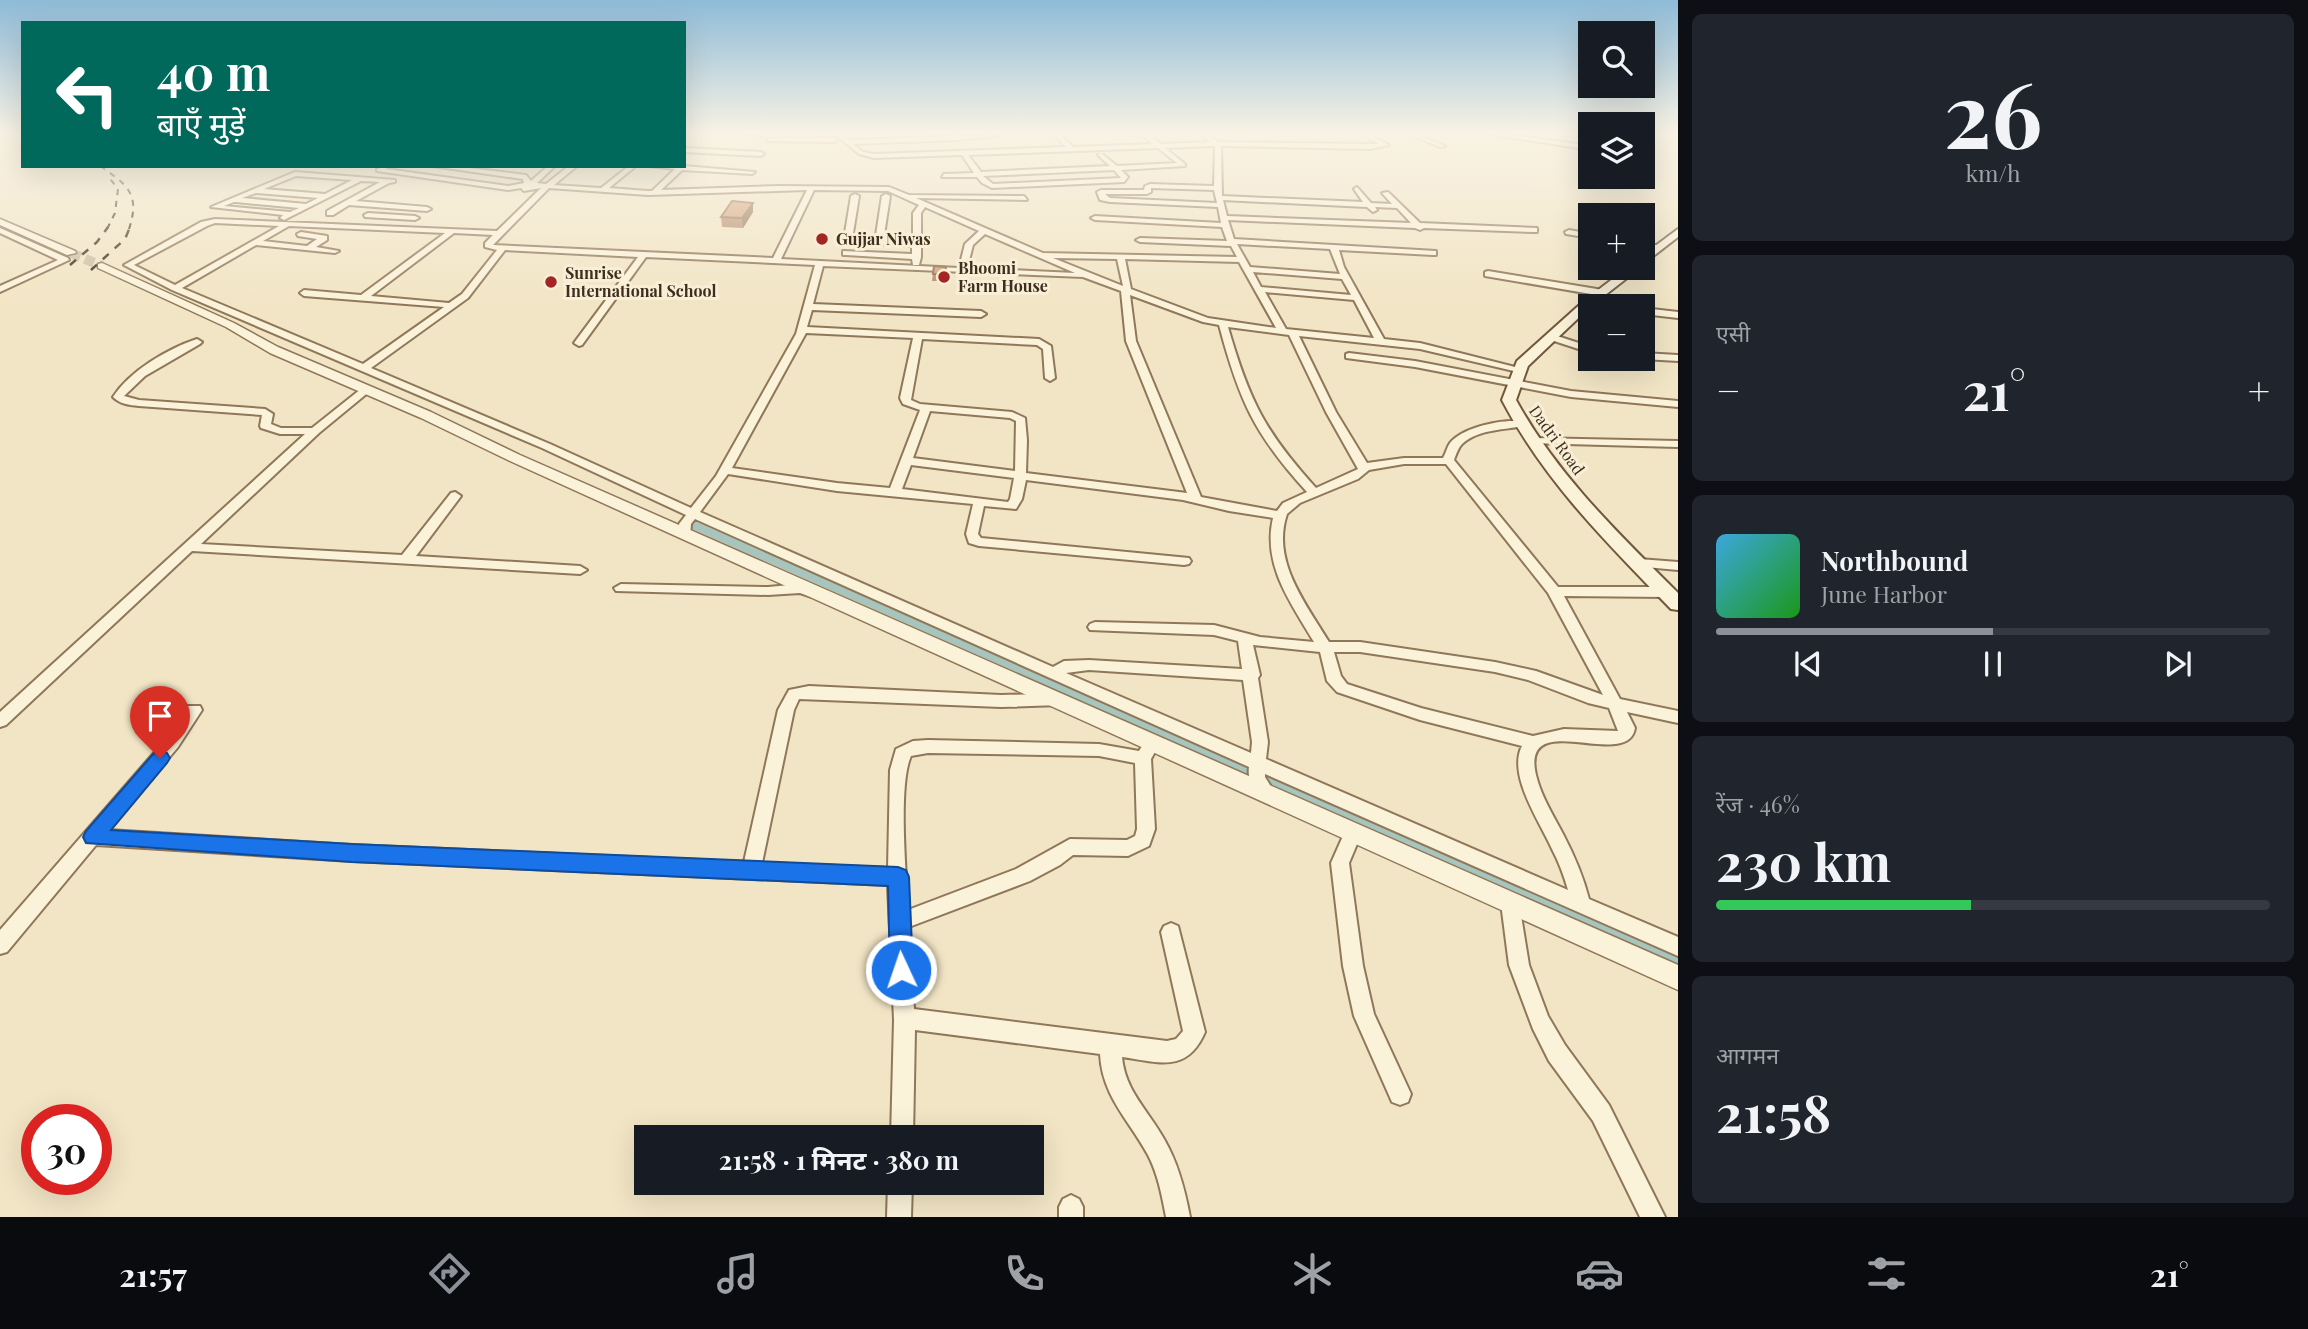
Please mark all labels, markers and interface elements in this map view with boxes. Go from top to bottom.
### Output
map controls [1578,21,1655,371]
button: search [1578,21,1655,98]
text: 40 m [157,38,270,103]
icon: left [42,49,133,140]
text: 26 [1944,51,2042,172]
text: बाएँ मुड़ें [157,101,245,144]
button: layers [1578,112,1655,189]
text: km/h [1965,157,2021,188]
button: + [1578,203,1655,280]
place label: Gujjar Niwas [836,228,931,249]
marker: Gujjar Niwas [814,231,830,247]
place label: Bhoomi Farm House [958,257,1048,296]
place label: Sunrise International School [565,262,716,301]
marker: Bhoomi Farm House [936,269,952,285]
marker: Sunrise International School [543,274,559,290]
button: − [1578,294,1655,371]
text: एसी [1716,317,1750,348]
text: 21° [1963,355,2026,424]
text: − [1716,364,1741,415]
text: + [2248,364,2270,415]
street label: Dadri Road [1525,401,1590,479]
text: Northbound [1821,543,1968,578]
text: June Harbor [1821,578,1947,609]
icon: previous [1789,645,1827,683]
icon: pause [1974,645,2012,683]
icon: next [2159,645,2197,683]
pin [130,686,190,758]
icon: arrive [141,697,179,735]
text: रेंज · 46% [1716,788,1800,819]
text: 230 km [1716,826,1891,895]
position arrow [864,933,938,1007]
text: आगमन [1716,1039,1779,1070]
text: 21:58 [1716,1077,1831,1146]
speed limit sign: 30 [21,1104,112,1195]
text: 21:58 · 1 मिनट · 380 m [719,1142,959,1177]
icon: directions [425,1249,474,1298]
icon: music [713,1249,762,1298]
icon: phone [1000,1249,1049,1298]
icon: climate [1288,1249,1337,1298]
icon: car [1575,1249,1624,1298]
icon: filters [1862,1249,1911,1298]
text: 21:57 [119,1252,187,1295]
text: 21° [2150,1252,2189,1295]

